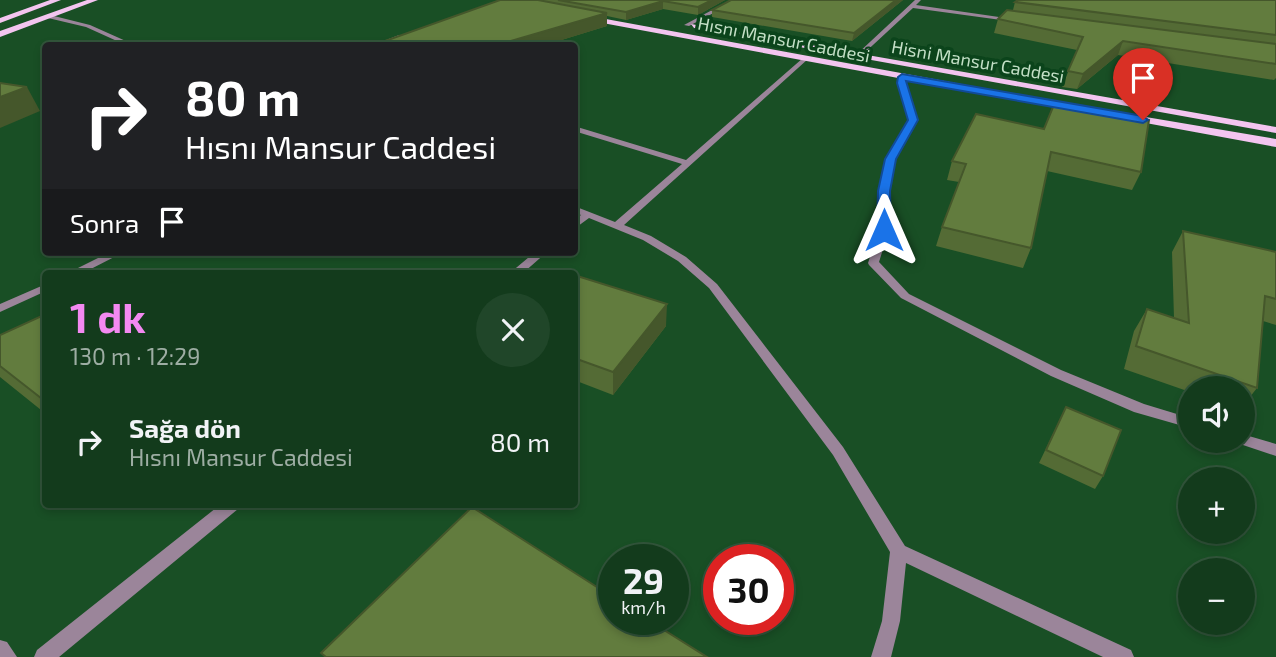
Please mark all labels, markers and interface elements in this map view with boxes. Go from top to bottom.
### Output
street label: Hısnı Mansur Caddesi [696,12,872,66]
street label: Hisni Mansur Caddesi [890,35,1066,87]
pin [1113,48,1173,120]
icon: arrive [1124,59,1162,97]
text: 80 m [185,67,300,126]
icon: right [70,70,161,161]
text: Hısnı Mansur Caddesi [185,127,496,165]
position arrow [847,193,921,267]
icon: arrive [153,203,191,241]
text: Sonra [70,207,139,238]
text: 1 dk [70,291,146,341]
button: close [476,293,550,367]
text: 130 m · 12:29 [70,342,200,370]
map controls [1178,376,1255,635]
button: sound [1178,376,1255,453]
text: Sağa dön [129,412,241,443]
icon: right [70,423,108,461]
text: 80 m [490,426,550,457]
text: Hısnı Mansur Caddesi [129,443,353,471]
button: + [1178,467,1255,544]
speed limit sign: 30 [703,544,794,635]
button: − [1178,558,1255,635]
text: 29 [623,559,664,601]
text: km/h [621,596,666,618]

